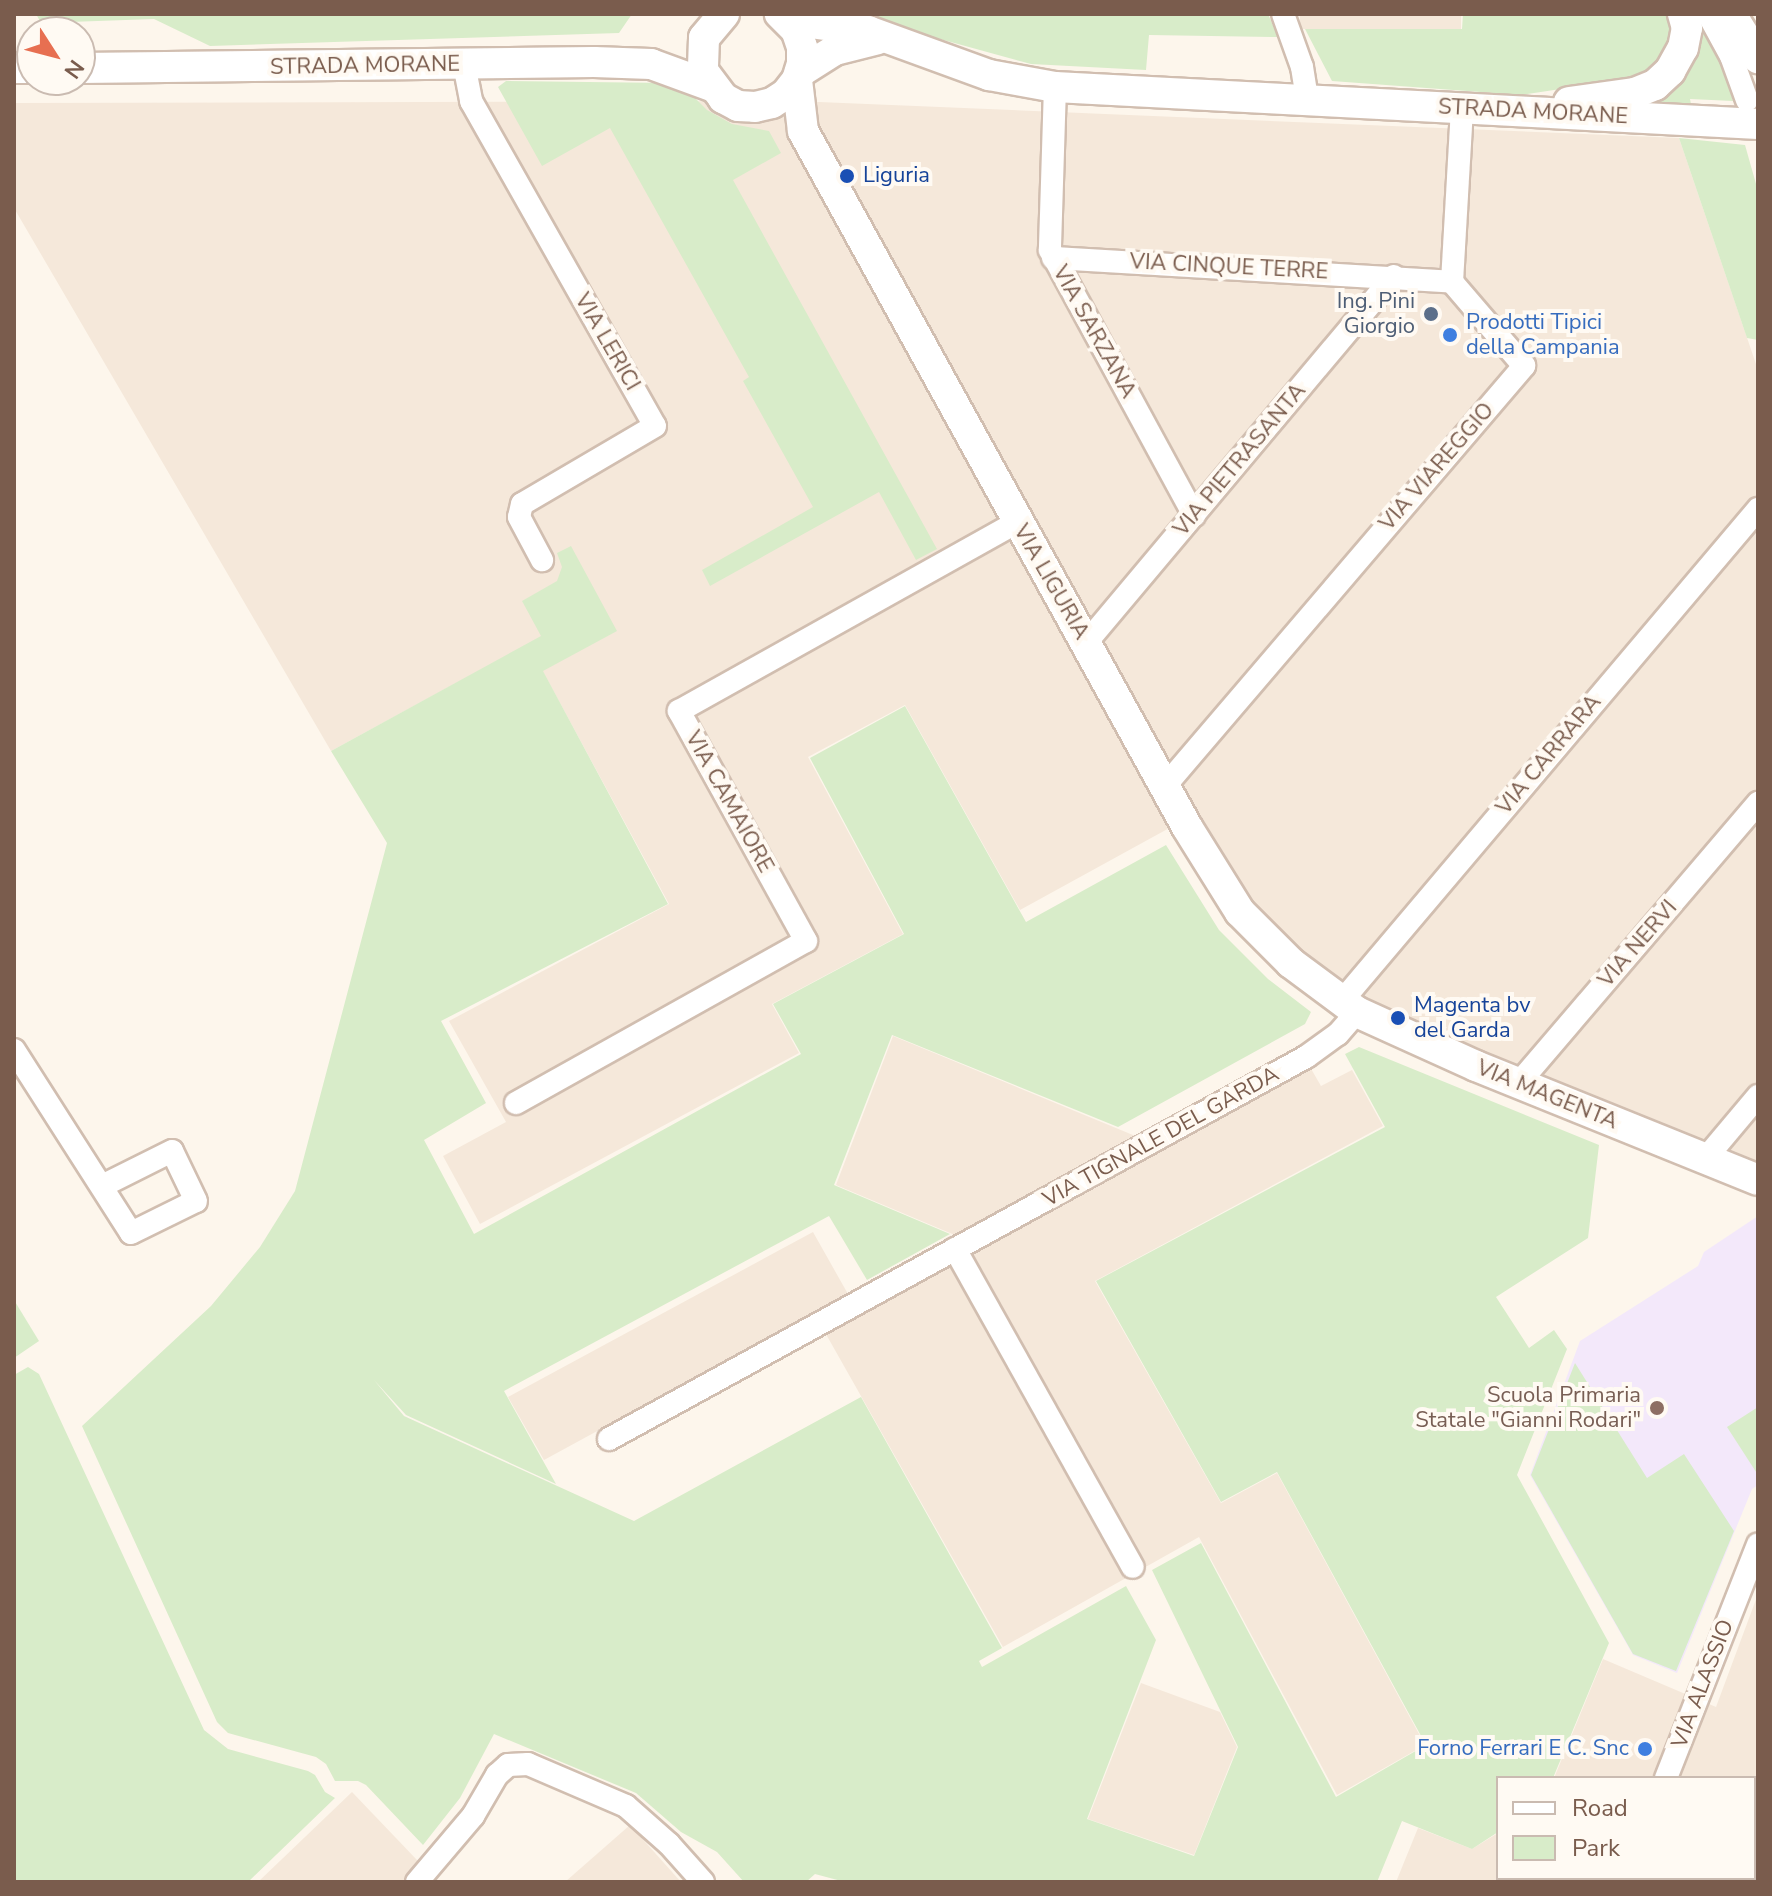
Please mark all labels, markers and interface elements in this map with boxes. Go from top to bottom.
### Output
north arrow [16,16,96,96]
street label: STRADA MORANE [270,51,460,81]
text: N [57,53,91,84]
street label: STRADA MORANE [1437,94,1629,130]
place label: Liguria [863,163,930,189]
marker: Liguria [838,167,856,185]
street label: VIA CINQUE TERRE [1129,249,1329,285]
street label: VIA SARZANA [1047,261,1141,403]
place label: Ing. Pini Giorgio [1337,288,1415,340]
street label: VIA LERICI [569,289,645,395]
marker: Ing. Pini Giorgio [1422,305,1440,323]
place label: Prodotti Tipici della Campania [1466,309,1620,360]
marker: Prodotti Tipici della Campania [1441,326,1459,344]
street label: VIA PIETRASANTA [1168,378,1312,542]
street label: VIA VIAREGGIO [1374,397,1500,537]
street label: VIA LIGURIA [1007,520,1095,644]
street label: VIA CARRARA [1491,690,1607,820]
street label: VIA CAMAIORE [679,727,779,877]
street label: VIA NERVI [1593,895,1683,993]
place label: Magenta bv del Garda [1414,992,1531,1044]
marker: Magenta bv del Garda [1389,1009,1407,1027]
street label: VIA MAGENTA [1473,1055,1621,1135]
street label: VIA TIGNALE DEL GARDA [1038,1061,1284,1213]
place label: Scuola Primaria Statale "Gianni Rodari" [1415,1382,1641,1434]
marker: Scuola Primaria Statale "Gianni Rodari" [1648,1399,1666,1417]
street label: VIA ALASSIO [1666,1616,1740,1752]
place label: Forno Ferrari E C. Snc [1417,1736,1629,1762]
marker: Forno Ferrari E C. Snc [1636,1740,1654,1758]
legend [1496,1776,1756,1880]
text: Road [1572,1792,1628,1824]
text: Park [1572,1832,1620,1864]

